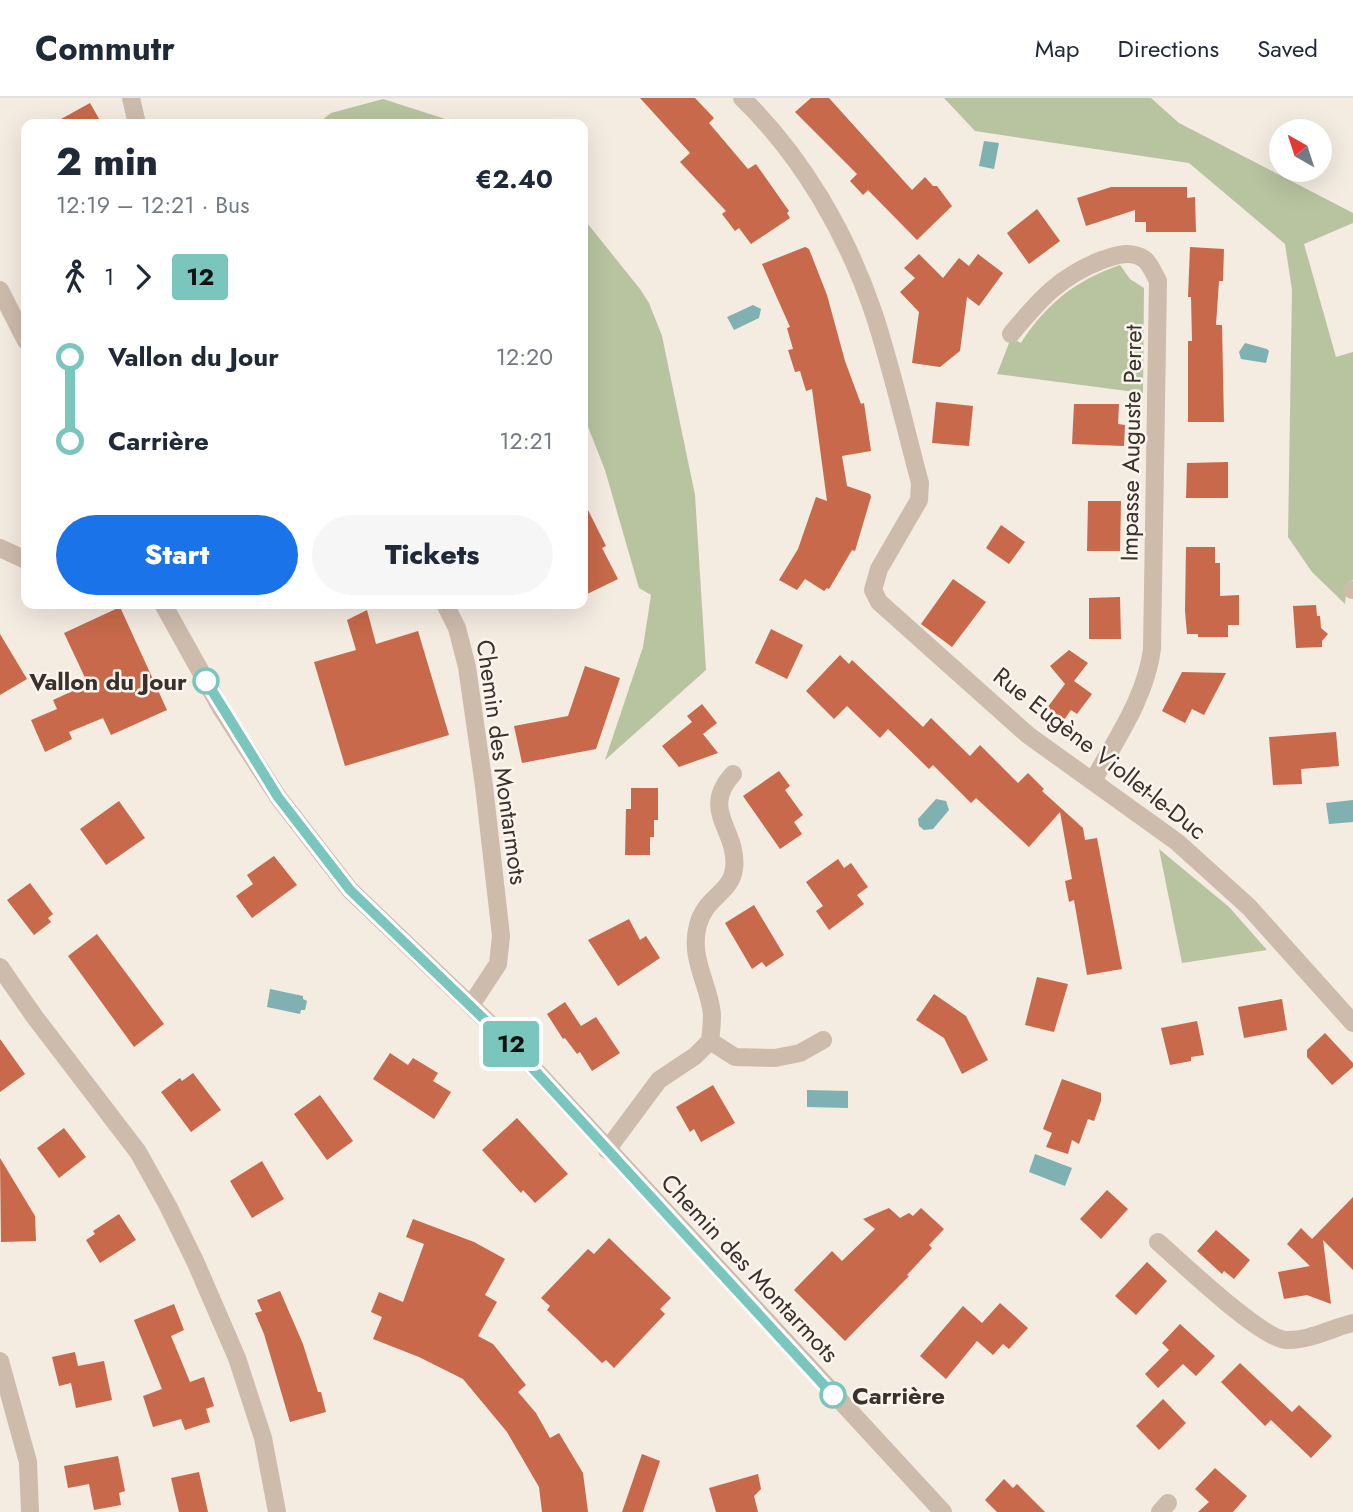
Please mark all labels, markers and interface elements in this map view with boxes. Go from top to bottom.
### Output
text: Commutr [35,25,175,72]
text: Map [1035,31,1080,66]
text: Directions [1118,31,1219,66]
text: Saved [1257,31,1318,66]
north arrow [1269,119,1332,182]
map controls [1269,119,1332,182]
text: 2 min [56,134,158,189]
text: €2.40 [475,160,553,198]
text: 12:19 – 12:21 · Bus [56,188,249,222]
icon: walk [56,258,94,296]
icon: forward [124,258,162,296]
text: 12 [186,259,214,294]
text: 1 [104,260,114,294]
street label: Impasse Auguste Perret [1111,324,1151,562]
text: Vallon du Jour [108,338,279,376]
text: 12:20 [496,340,553,374]
text: Carrière [108,422,209,460]
text: 12:21 [499,424,553,458]
button: Start [56,515,298,595]
button: Tickets [312,515,553,595]
street label: Chemin des Montarmots [467,637,537,887]
street label: Rue Eugène Viollet-le-Duc [986,658,1214,848]
place label: Vallon du Jour [28,664,187,699]
marker: Vallon du Jour [193,668,219,694]
line badge: 12 [480,1021,542,1067]
text: 12 [497,1026,525,1061]
street label: Chemin des Montarmots [653,1166,847,1370]
place label: Carrière [852,1378,945,1413]
marker: Carrière [820,1382,846,1408]

